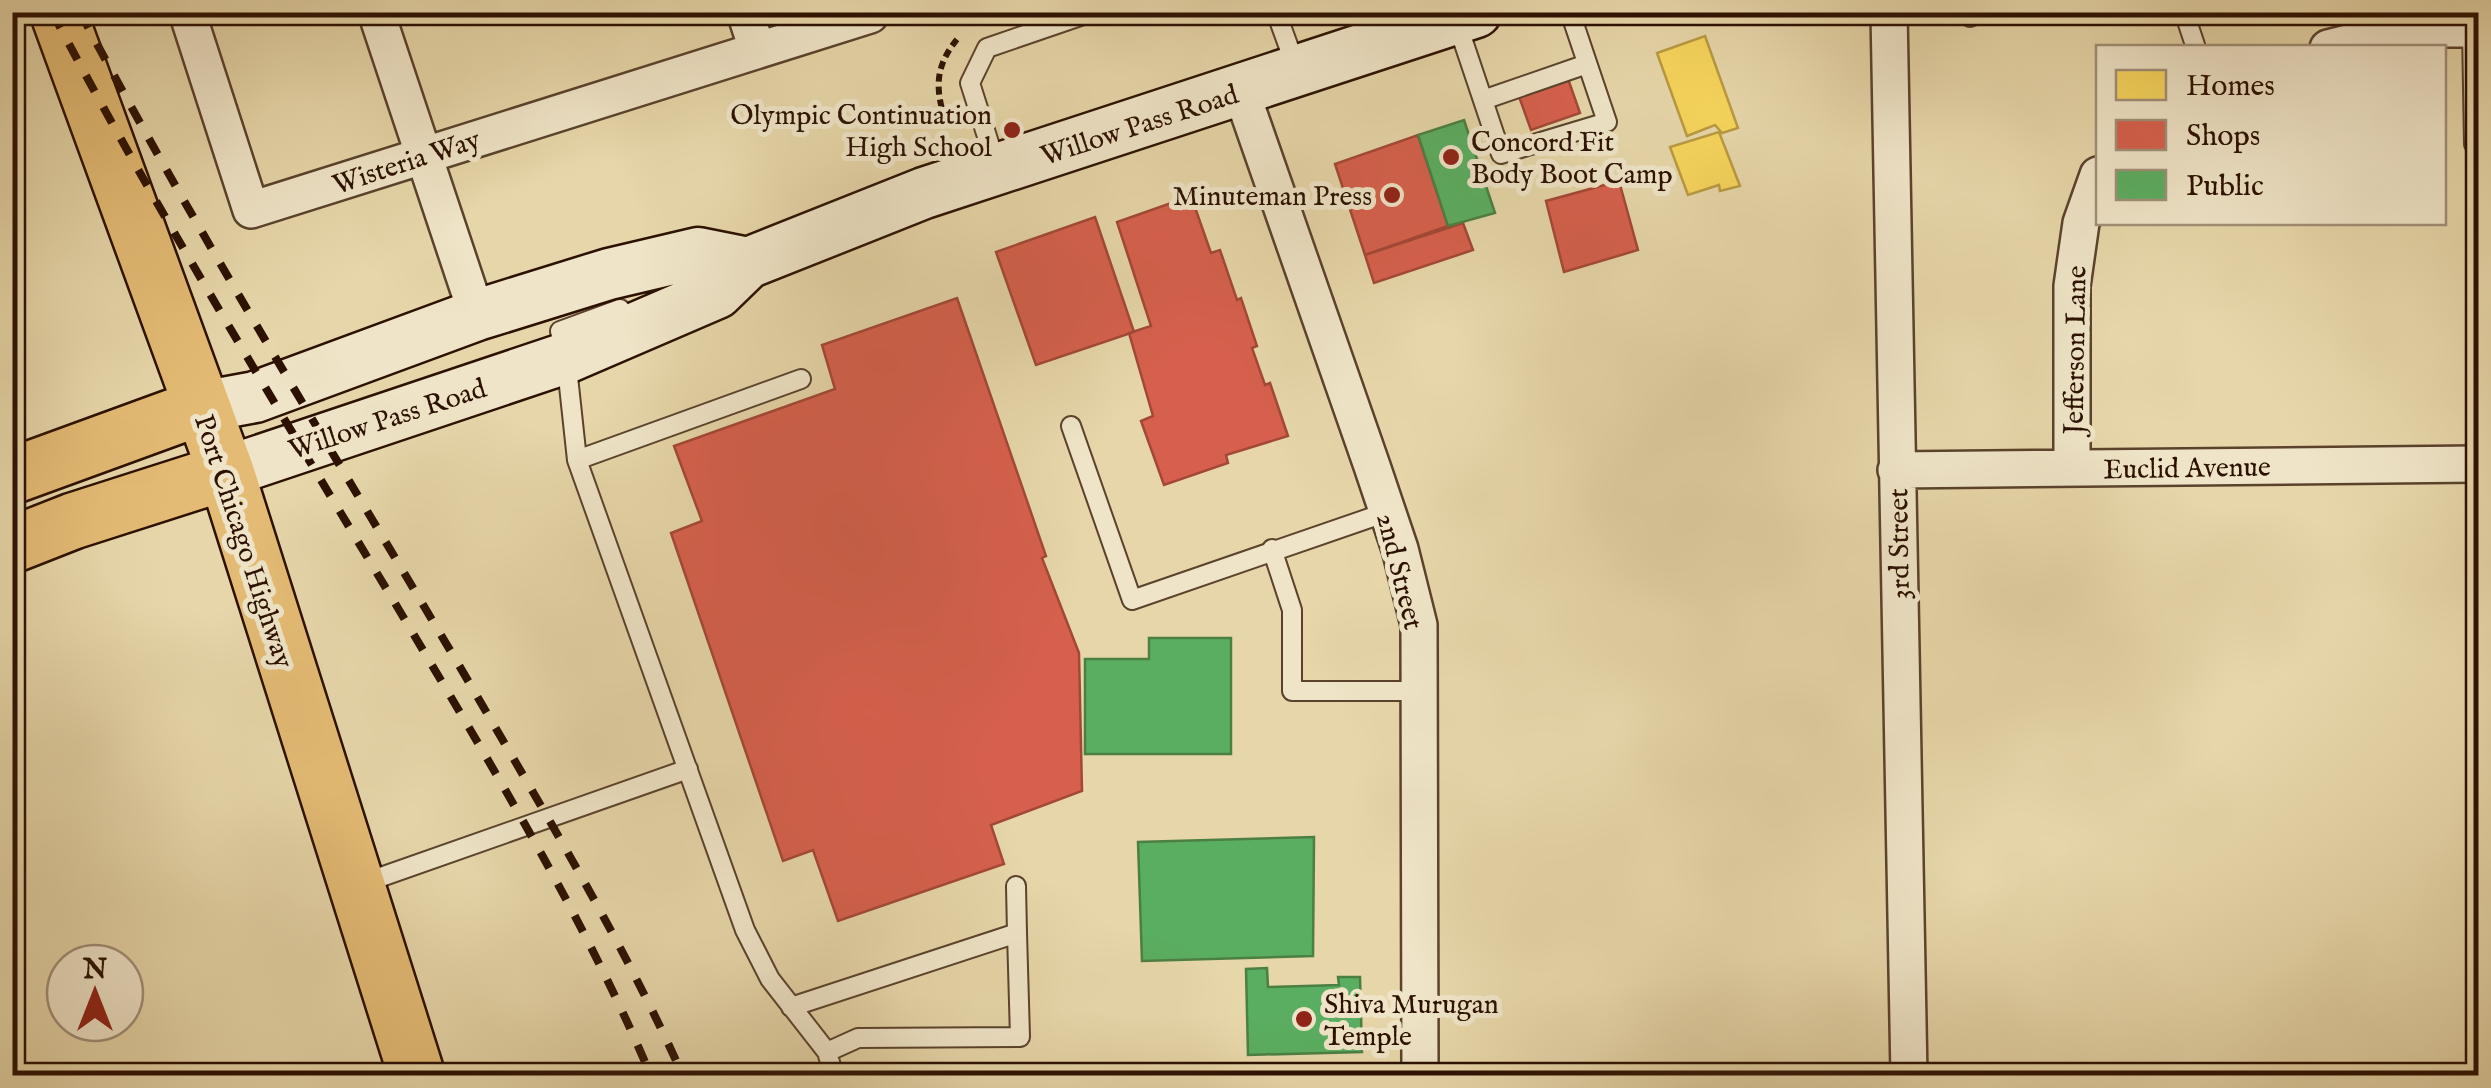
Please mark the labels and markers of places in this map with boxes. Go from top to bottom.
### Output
place label: Olympic Continuation High School [730,99,992,166]
marker: Olympic Continuation High School [1001,119,1023,141]
place label: Concord Fit Body Boot Camp [1471,126,1673,193]
marker: Concord Fit Body Boot Camp [1440,146,1462,168]
place label: Minuteman Press [1173,180,1372,215]
marker: Minuteman Press [1381,184,1403,206]
place label: Shiva Murugan Temple [1324,988,1499,1055]
marker: Shiva Murugan Temple [1293,1008,1315,1030]

